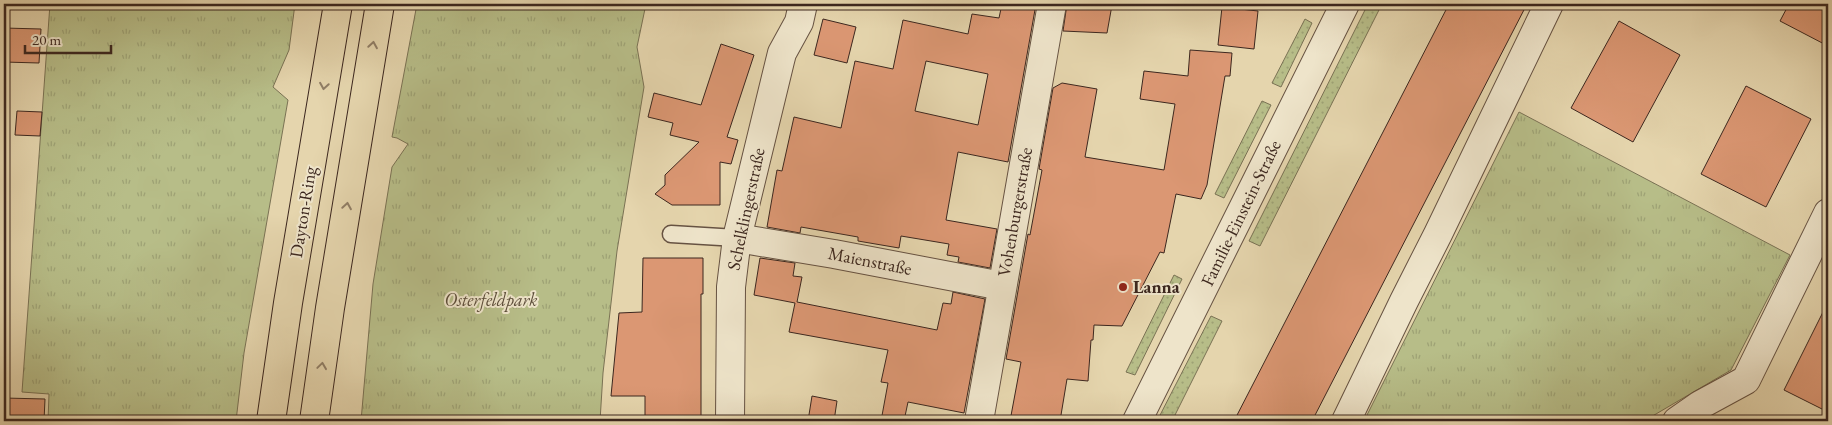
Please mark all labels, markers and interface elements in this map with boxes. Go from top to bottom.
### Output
scale bar [25,22,111,54]
text: 20 m [32,30,61,49]
one-way arrow [367,41,377,50]
one-way arrow [319,82,329,91]
street label: Familie-Einstein-Straße [1195,136,1286,290]
street label: Vohenburgerstraße [992,145,1037,278]
street label: Schelklingerstraße [721,146,770,272]
street label: Dayton-Ring [284,165,321,259]
one-way arrow [341,201,351,210]
street label: Maienstraße [826,241,914,280]
place label: Lanna [1133,275,1180,298]
marker: Lanna [1117,281,1129,293]
park label: Osterfeldpark [445,288,537,312]
one-way arrow [316,362,326,371]

